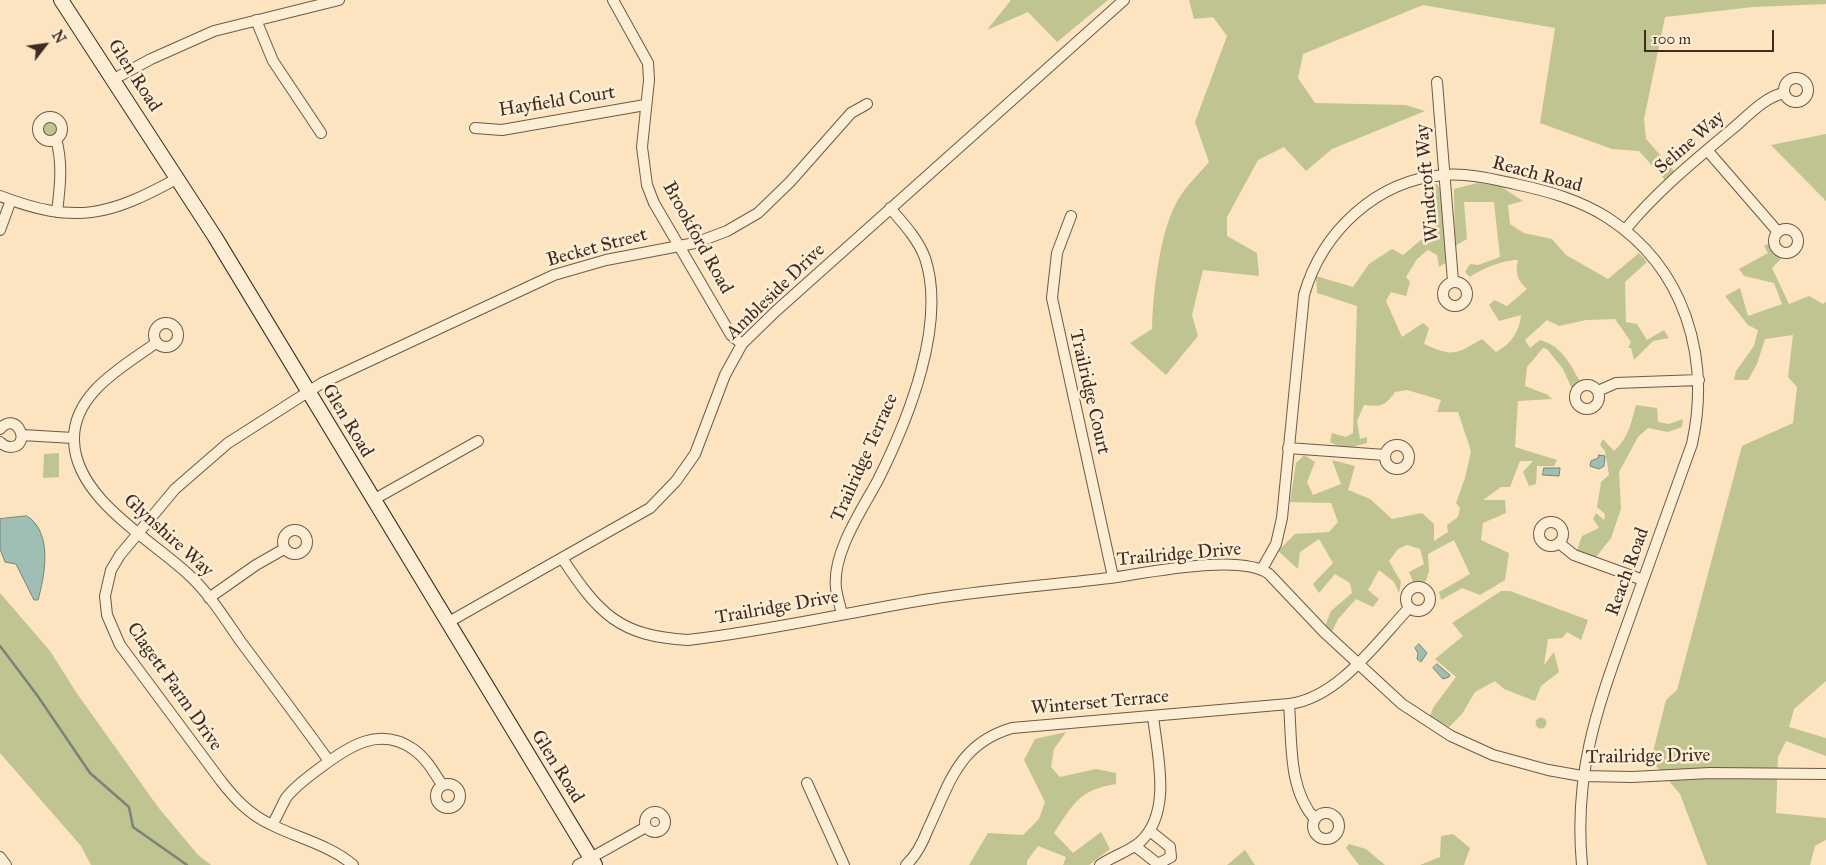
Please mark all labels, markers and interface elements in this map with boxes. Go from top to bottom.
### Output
north arrow [20,20,70,70]
scale bar [1646,20,1776,52]
text: N [48,28,69,47]
text: 100 m [1652,30,1691,48]
street label: Glen Road [102,36,166,116]
street label: Hayfield Court [497,82,617,122]
street label: Seline Way [1650,106,1730,180]
street label: Windcroft Way [1411,123,1445,243]
street label: Reach Road [1489,152,1585,198]
street label: Brookford Road [657,178,737,298]
street label: Becket Street [544,224,650,272]
street label: Ambleside Drive [722,239,830,345]
street label: Trailridge Court [1064,327,1114,457]
street label: Glen Road [316,380,378,462]
street label: Trailridge Terrace [826,390,904,526]
street label: Glynshire Way [118,490,218,582]
street label: Reach Road [1601,525,1655,619]
street label: Trailridge Drive [1116,538,1242,572]
street label: Trailridge Drive [714,586,840,630]
street label: Clagett Farm Drive [121,618,227,756]
street label: Winterset Terrace [1030,686,1170,720]
street label: Glen Road [526,726,588,808]
street label: Trailridge Drive [1585,745,1711,769]

